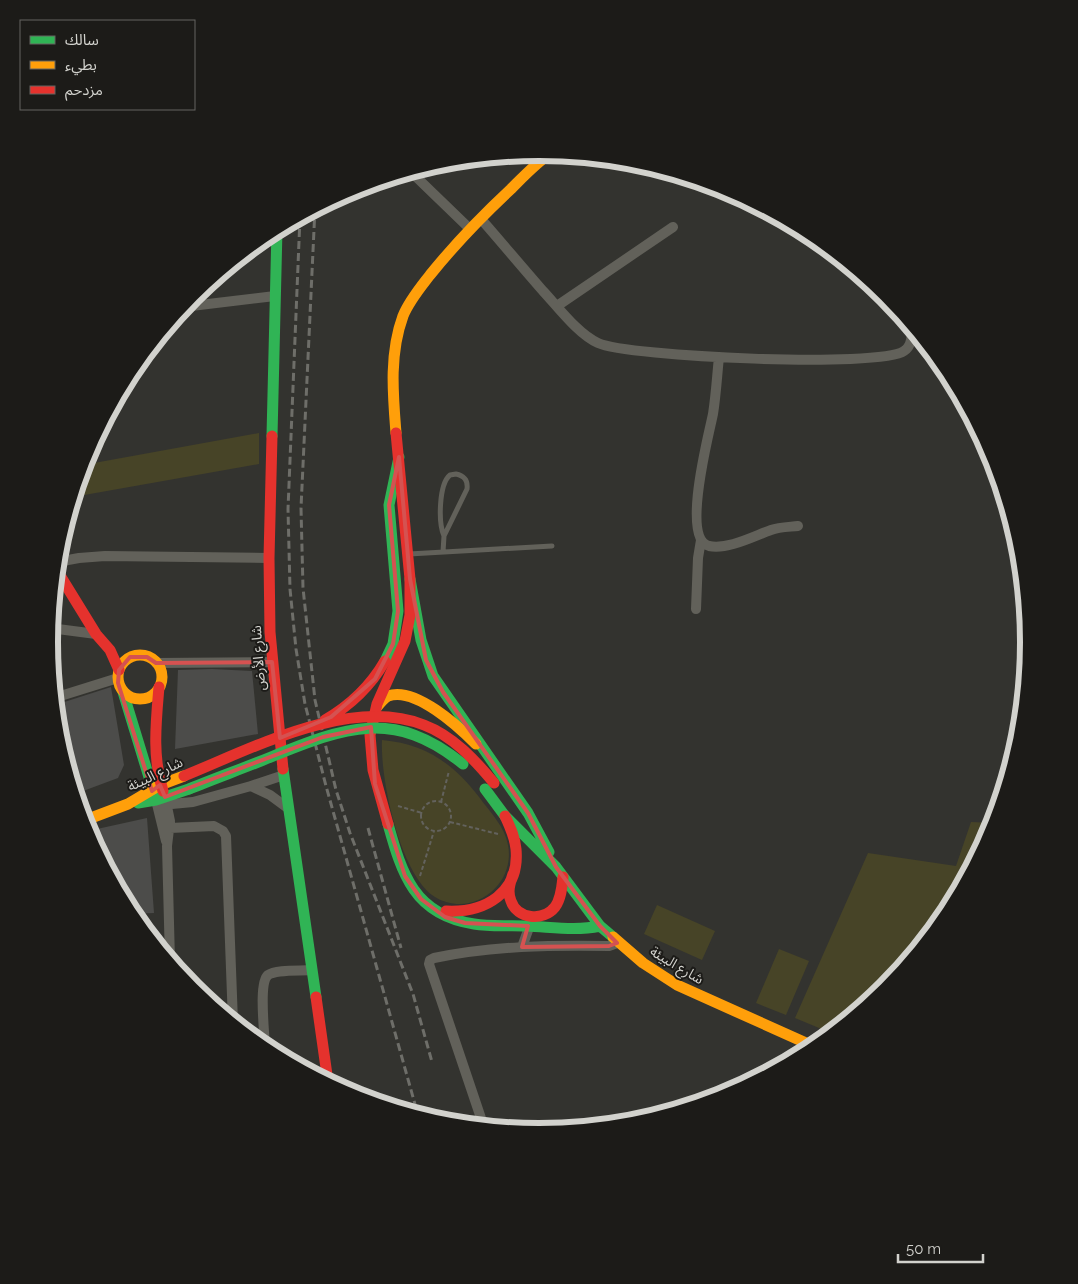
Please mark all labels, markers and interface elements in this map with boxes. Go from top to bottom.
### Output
legend [20,20,195,110]
text: سالك [65,31,99,49]
text: بطيء [65,56,97,76]
text: مزدحم [65,81,103,101]
street label: شارع الأرض [248,625,271,691]
street label: شارع البيئة [125,754,187,797]
street label: شارع البيئة [646,943,707,990]
scale bar [898,1232,983,1264]
text: 50 m [906,1240,941,1258]

